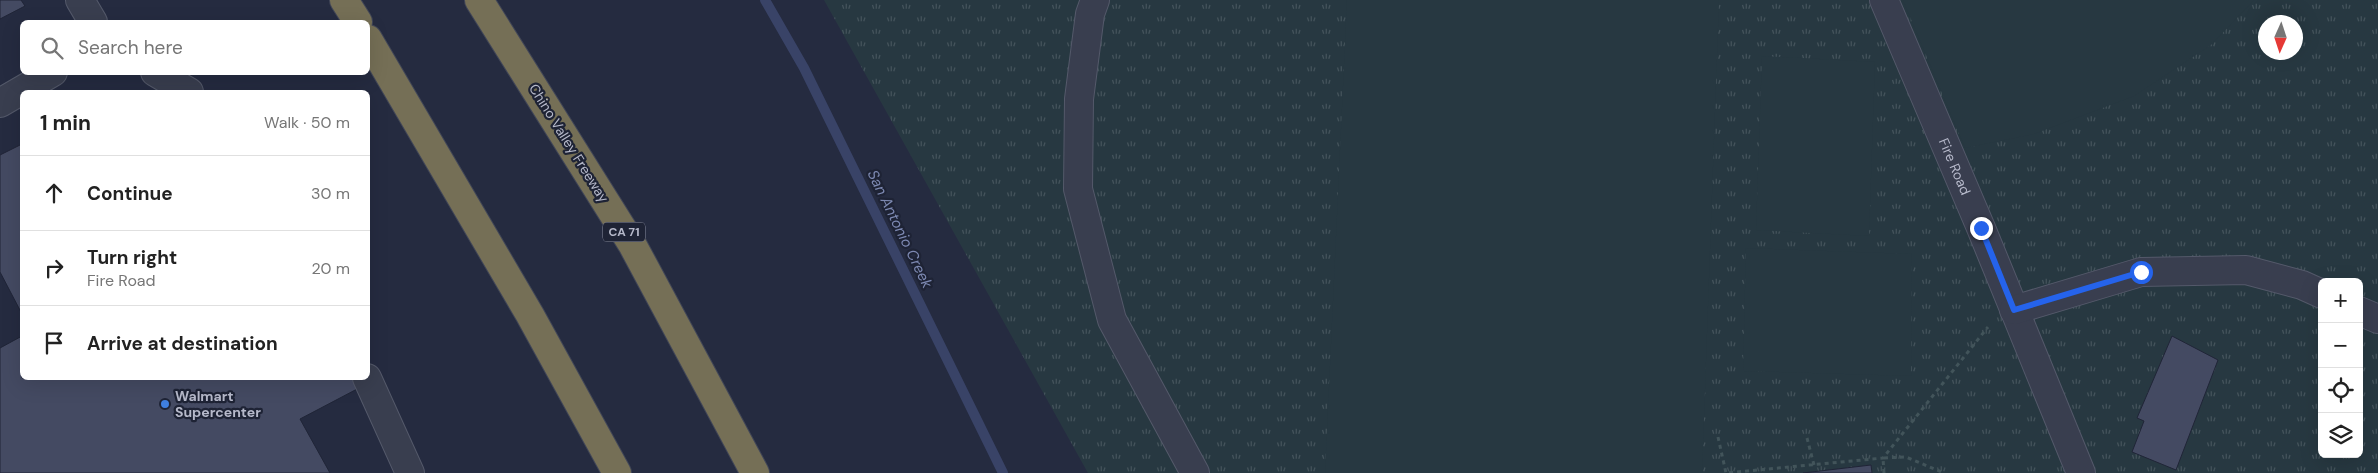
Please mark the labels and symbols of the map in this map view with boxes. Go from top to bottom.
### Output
north arrow [2258,15,2303,60]
street label: Chino Valley Freeway [525,80,613,206]
street label: Fire Road [1935,135,1975,198]
water label: San Antonio Creek [863,167,937,292]
route end [1970,217,1993,240]
road number: CA 71 [603,222,645,242]
route start [2130,261,2153,284]
place label: Walmart Supercenter [175,387,261,421]
marker: Walmart Supercenter [159,398,171,410]

